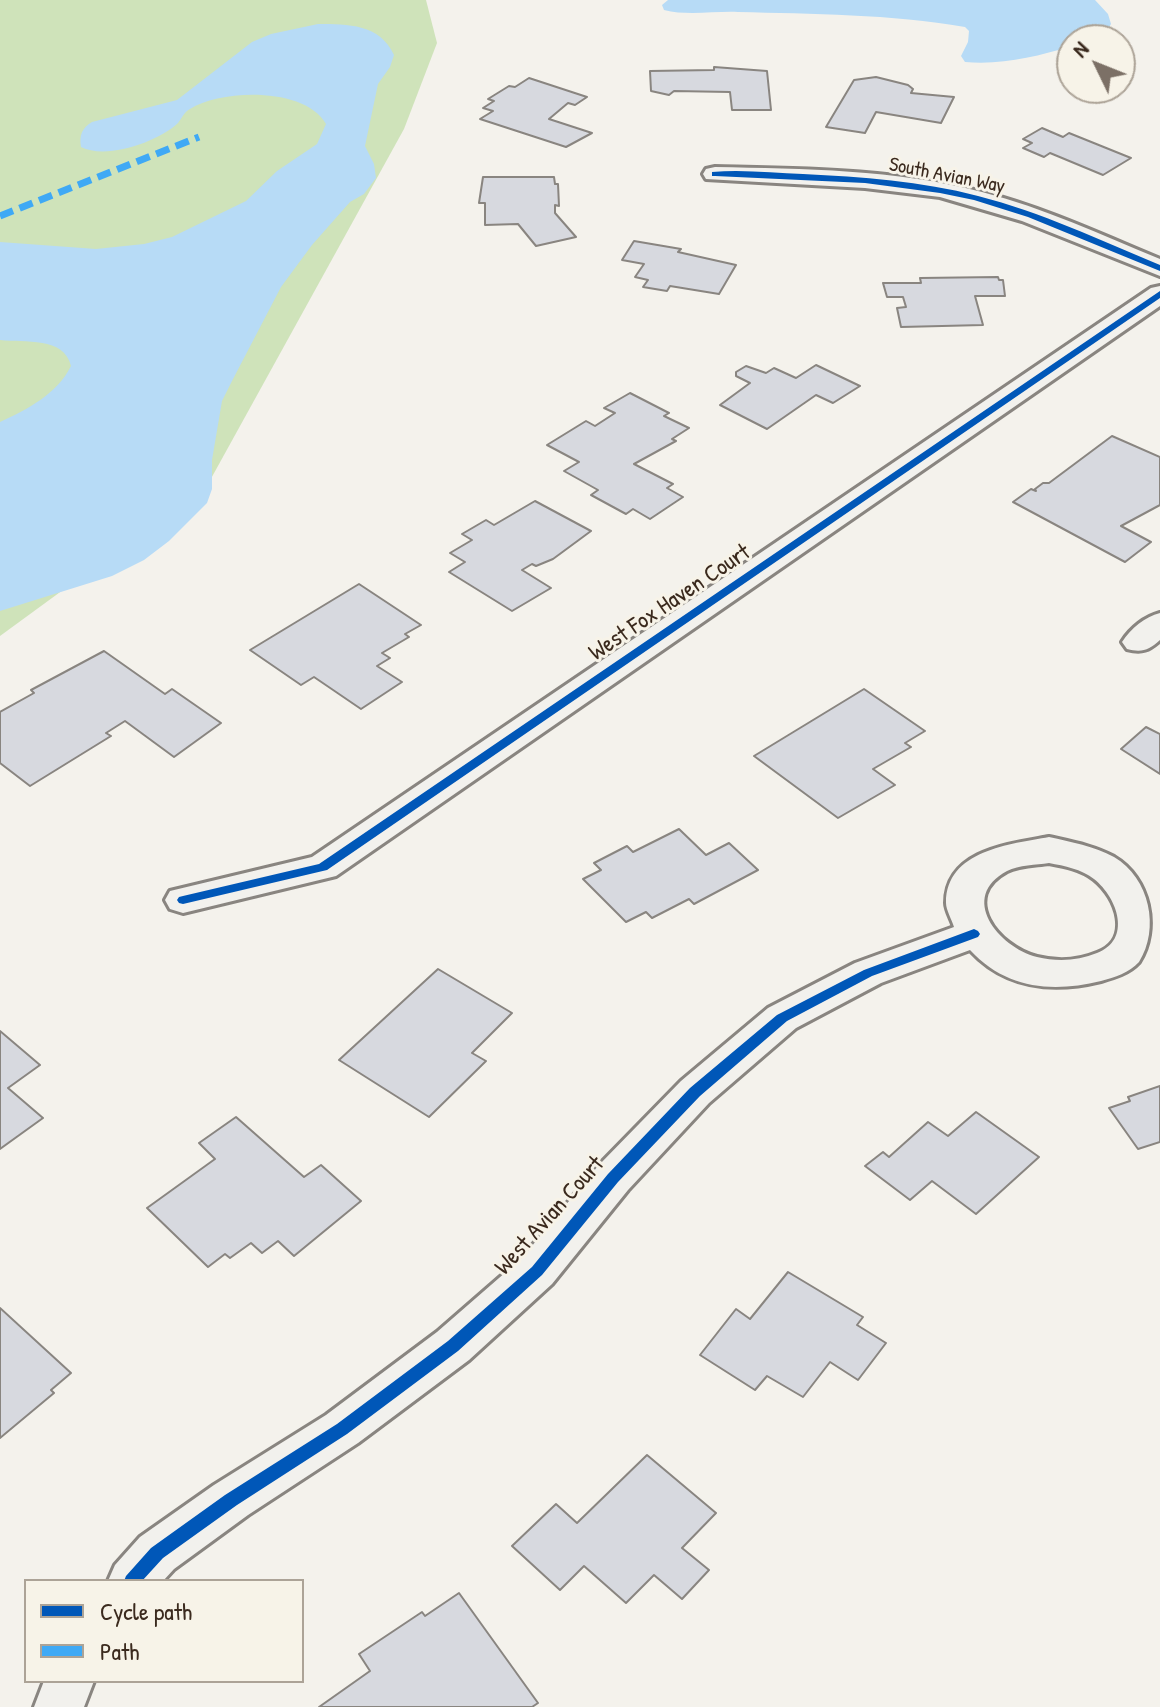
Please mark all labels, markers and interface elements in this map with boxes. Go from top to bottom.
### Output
north arrow [1056,24,1136,104]
text: N [1065,34,1095,64]
street label: South Avian Way [887,153,1007,199]
street label: West Fox Haven Court [584,538,756,668]
street label: West Avian Court [489,1151,611,1281]
legend [24,1579,304,1683]
text: Cycle path [100,1595,192,1627]
text: Path [100,1635,139,1667]

